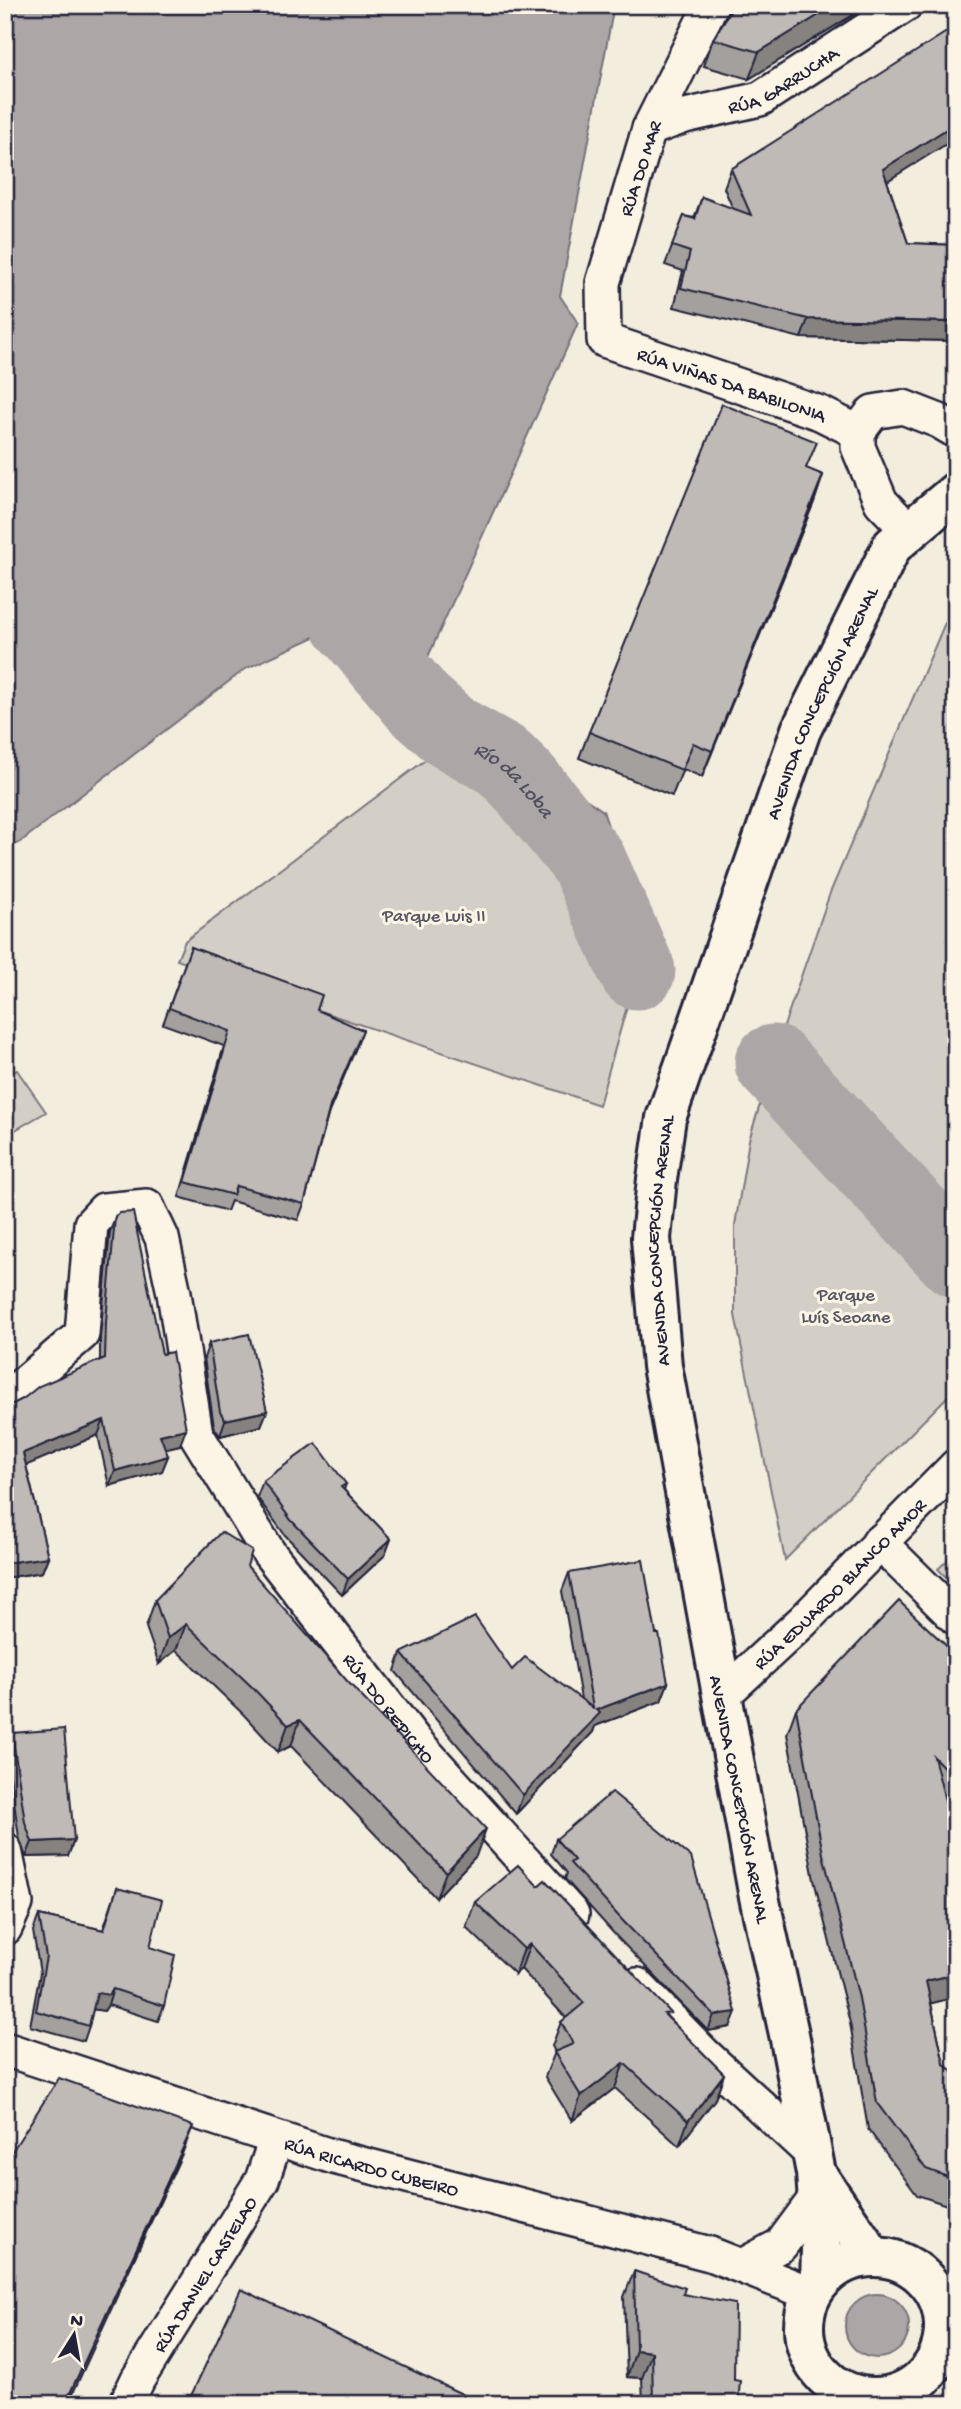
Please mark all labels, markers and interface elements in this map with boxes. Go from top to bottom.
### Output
street label: RÚA GARRUCHA [726,42,846,121]
street label: RÚA DO MAR [616,117,669,220]
street label: RÚA VIÑAS DA BABILONIA [634,344,831,430]
street label: AVENIDA CONCEPCIÓN ARENAL [763,583,885,823]
water label: Río da Loba [469,738,558,825]
park label: Parque Luis II [382,906,485,929]
street label: AVENIDA CONCEPCIÓN ARENAL [643,1113,681,1367]
park label: Parque Luís Seoane [801,1285,891,1330]
street label: RÚA EDUARDO BLANCO AMOR [750,1494,933,1676]
street label: RÚA DO REPICHO [336,1650,438,1770]
street label: AVENIDA CONCEPCIÓN ARENAL [702,1674,773,1927]
street label: RÚA RICARDO CUBEIRO [281,2133,461,2204]
street label: RÚA DANIEL CASTELAO [149,2193,264,2358]
north arrow [38,2300,108,2370]
text: N [68,2309,85,2334]

